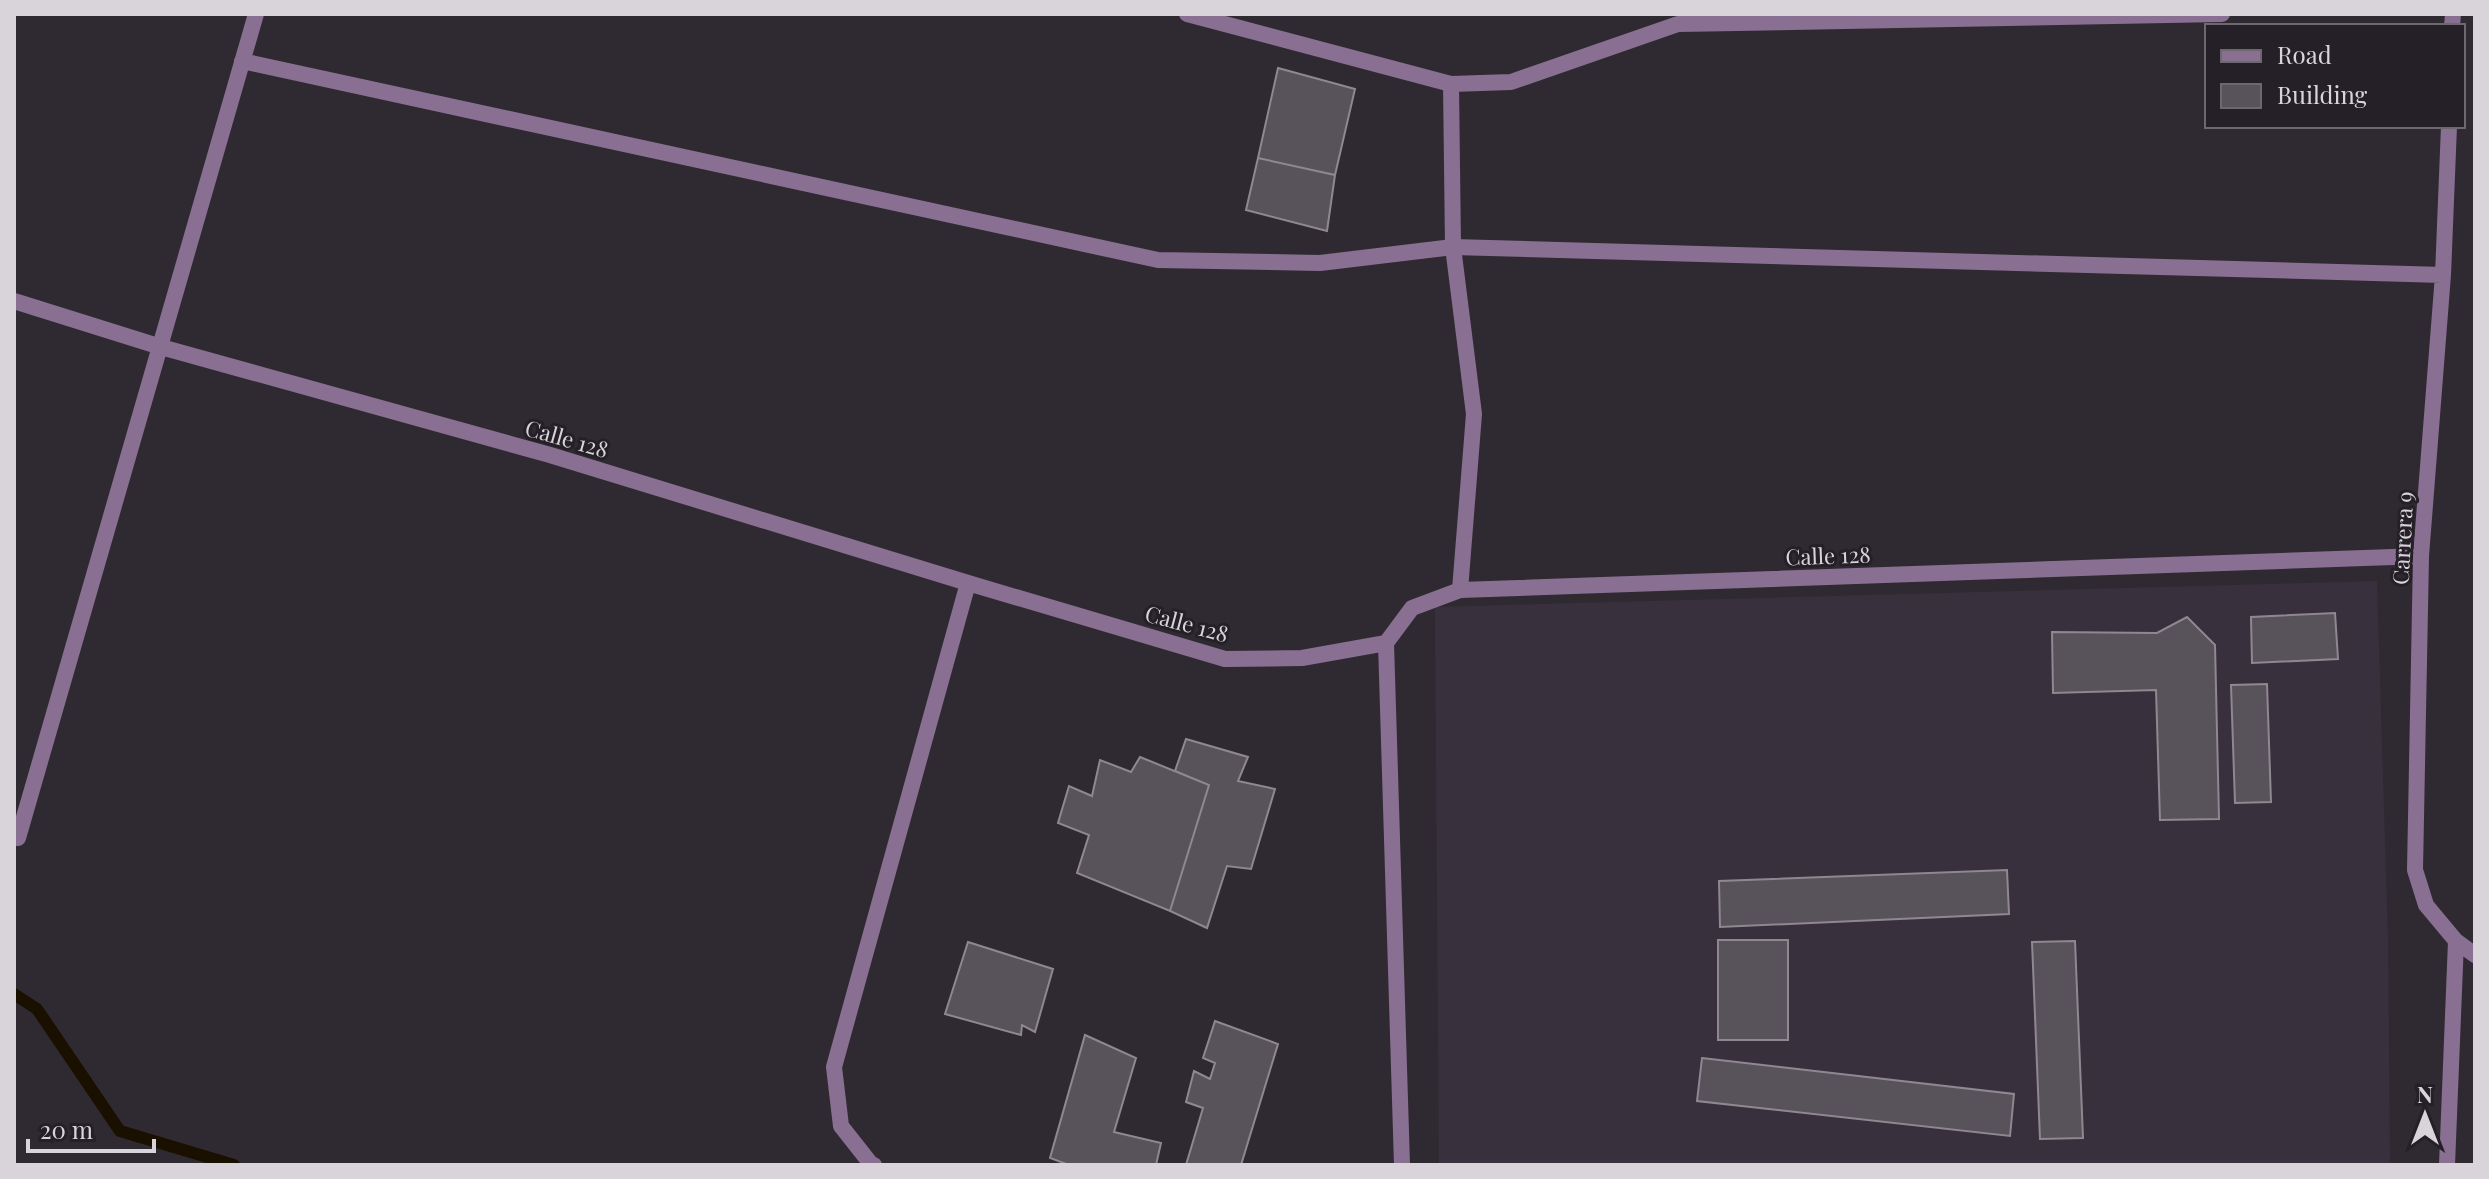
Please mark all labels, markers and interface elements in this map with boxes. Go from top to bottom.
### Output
legend [2205,24,2465,128]
text: Road [2277,38,2332,70]
text: Building [2277,78,2368,110]
street label: Calle 128 [522,412,612,464]
street label: Carrera 9 [2385,491,2419,585]
street label: Calle 128 [1785,539,1871,571]
street label: Calle 128 [1142,597,1232,649]
north arrow [2385,1075,2465,1155]
text: N [2417,1079,2433,1109]
scale bar [28,1103,154,1153]
text: 20 m [40,1113,93,1145]

